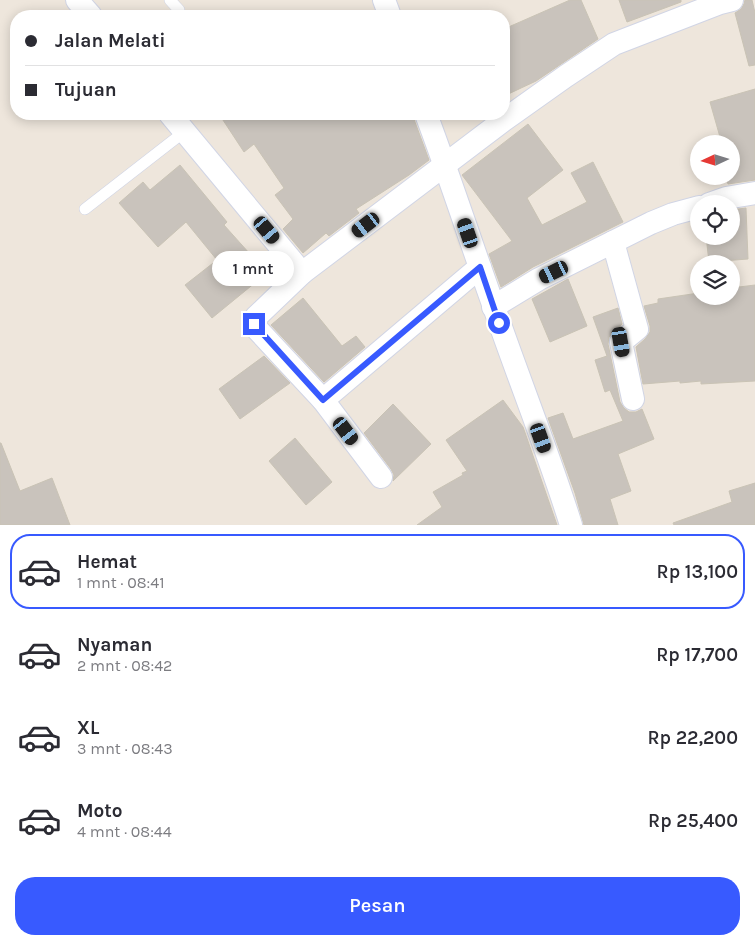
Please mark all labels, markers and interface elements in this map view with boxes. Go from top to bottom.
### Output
text: Jalan Melati [55,30,165,52]
text: Tujuan [55,79,117,101]
north arrow [690,135,740,185]
map controls [690,135,740,305]
button: locate [690,195,740,245]
car [349,210,382,240]
car [251,214,282,246]
car [456,216,479,250]
callout: 1 mnt [213,252,295,286]
button: layers [690,255,740,305]
text: 1 mnt [233,259,273,278]
car [537,259,570,285]
route start [488,312,510,334]
route end [243,313,265,335]
car [611,326,630,358]
car [330,415,361,447]
car [528,421,553,455]
icon: car [17,549,62,594]
text: Hemat [77,551,137,573]
text: Rp 13,100 [657,561,738,583]
text: 1 mnt · 08:41 [77,573,164,592]
icon: car [17,632,62,677]
text: Nyaman [77,634,152,656]
text: Rp 17,700 [656,644,738,666]
text: 2 mnt · 08:42 [77,656,172,675]
icon: car [17,715,62,760]
text: XL [77,717,99,739]
text: Rp 22,200 [647,727,738,749]
text: 3 mnt · 08:43 [77,739,173,758]
icon: car [17,798,62,843]
text: Moto [77,800,123,822]
text: Rp 25,400 [648,810,738,832]
text: 4 mnt · 08:44 [77,822,172,841]
button: Pesan [15,877,740,935]

